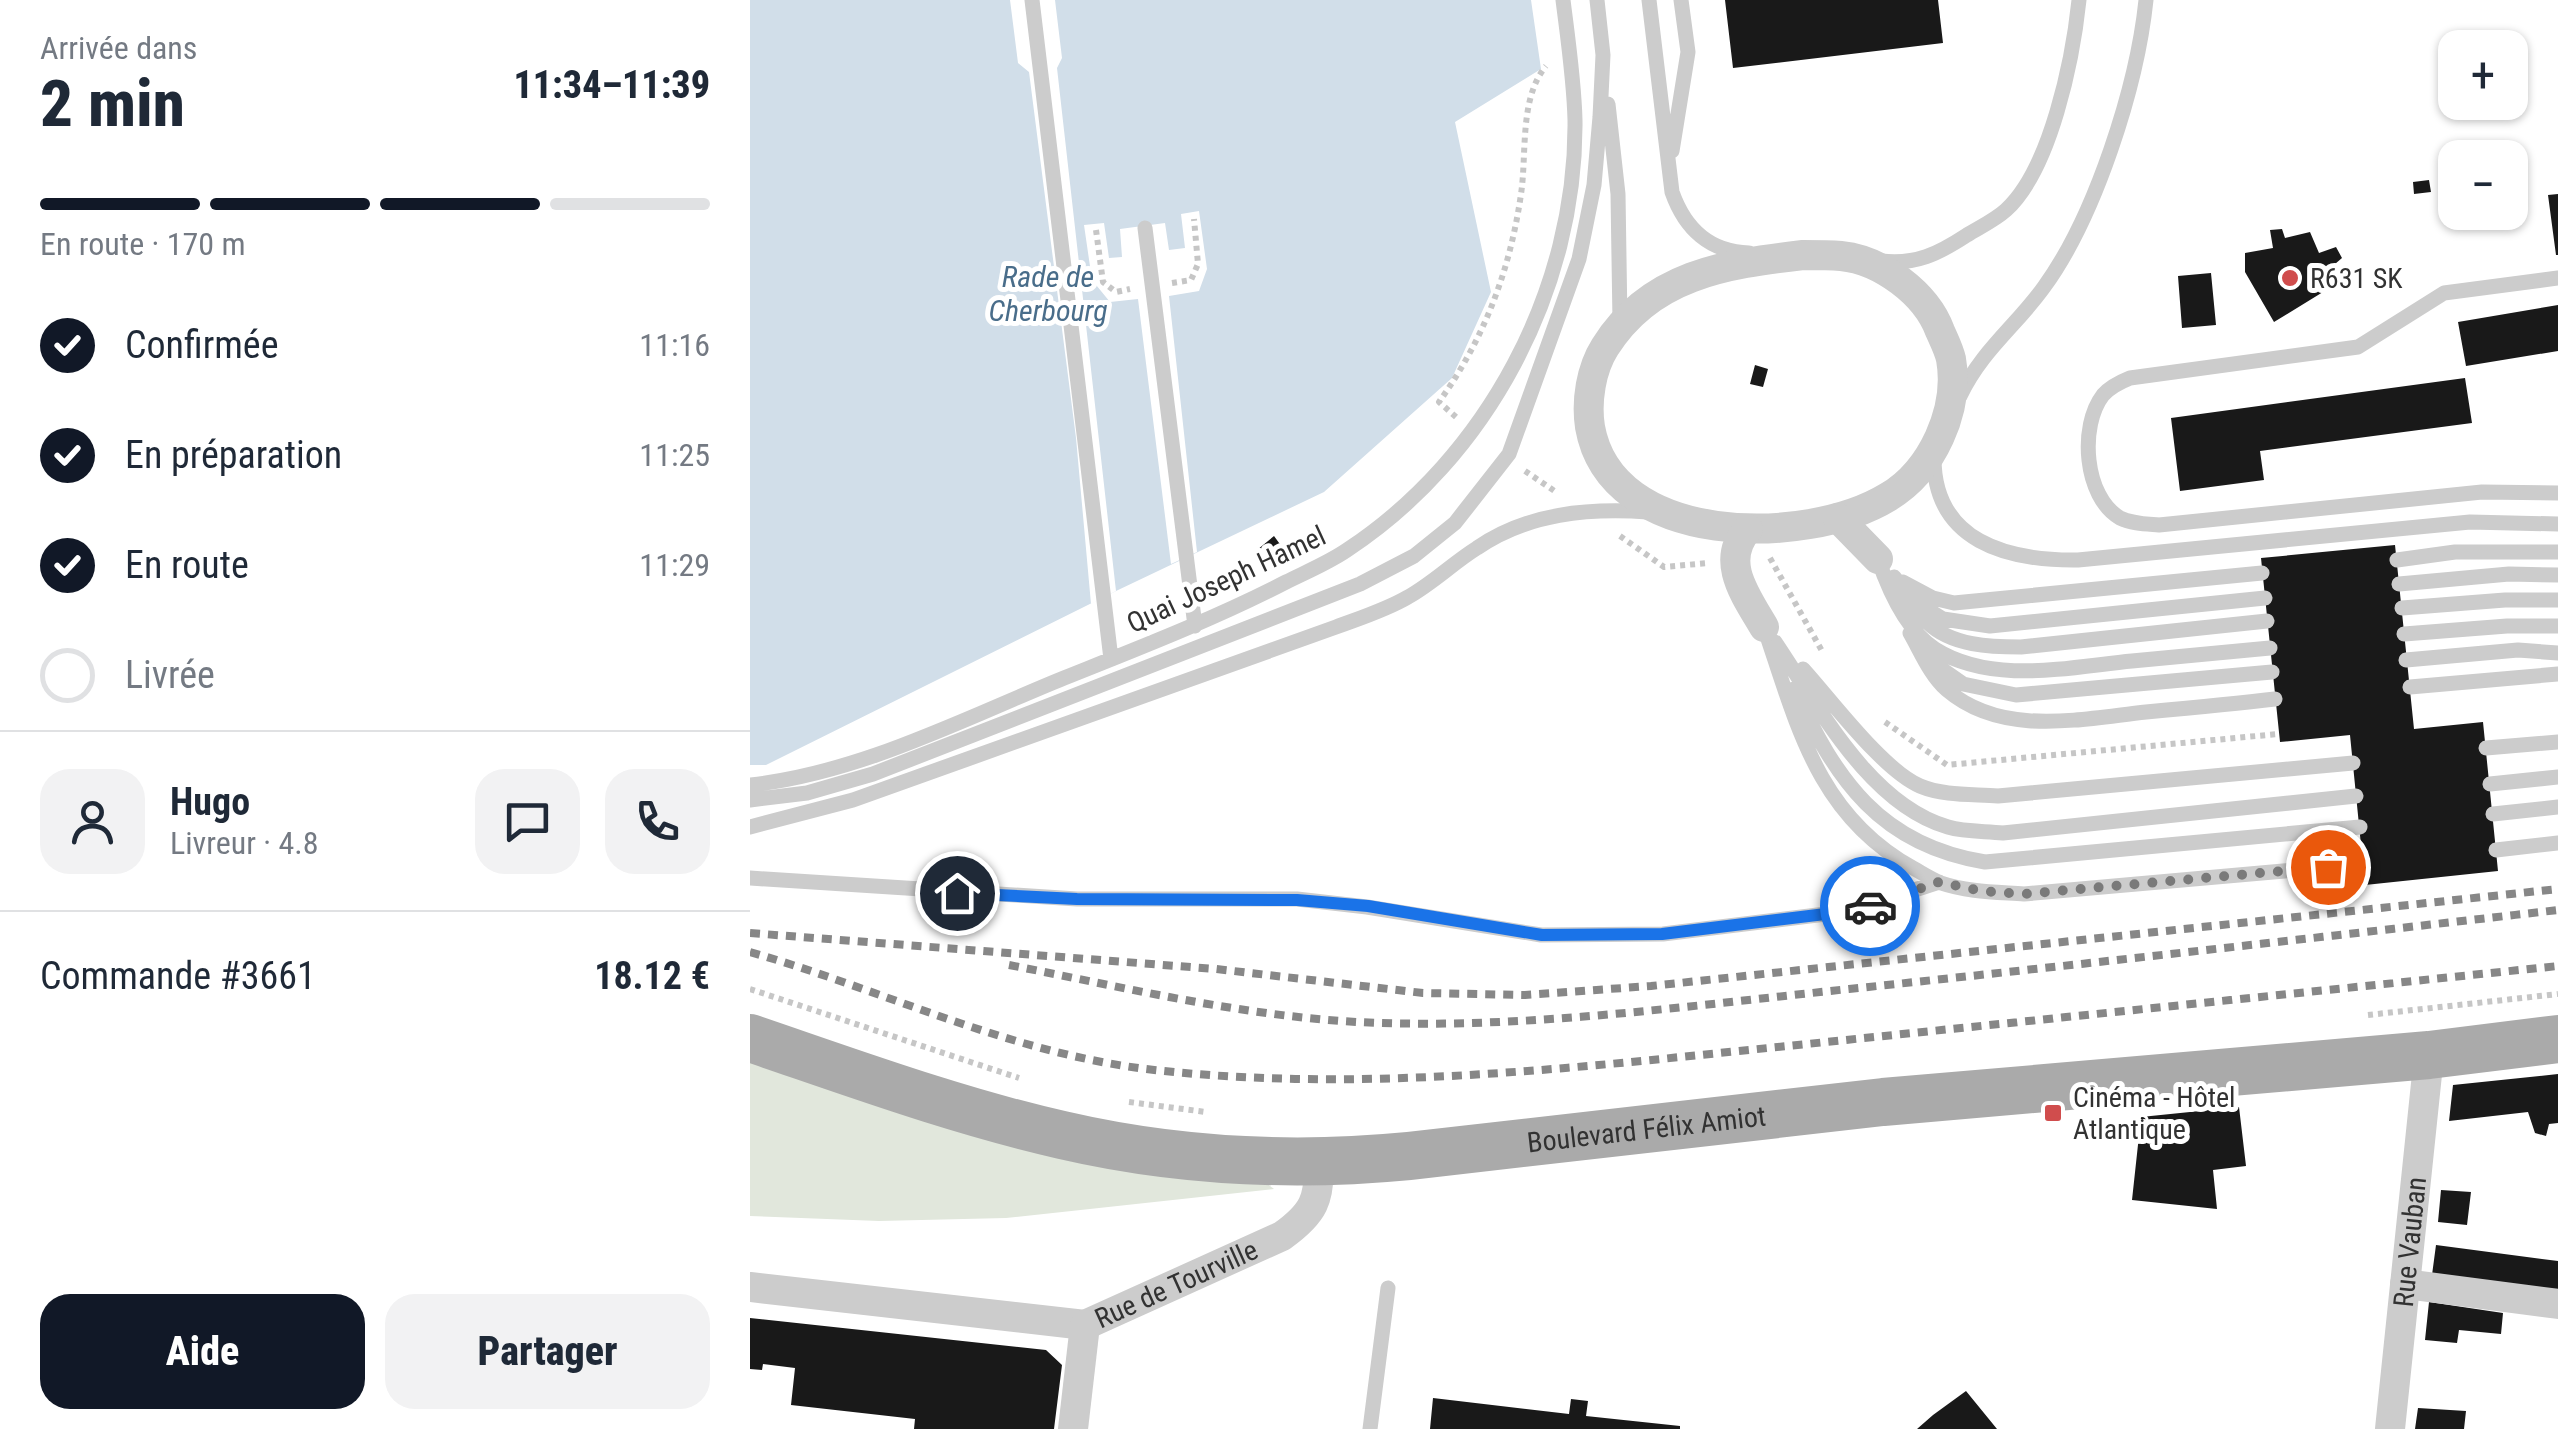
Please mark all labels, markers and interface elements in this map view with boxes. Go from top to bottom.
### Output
text: Arrivée dans [40,29,197,67]
map controls [2438,30,2528,230]
button: + [2438,30,2528,120]
text: 11:34–11:39 [513,63,710,107]
text: 2 min [40,66,185,142]
button: − [2438,140,2528,230]
text: En route · 170 m [40,225,246,263]
water label: Rade de Cherbourg [988,259,1108,328]
place label: R631 SK [2310,262,2403,295]
marker: R631 SK [2279,267,2301,289]
icon: check [40,318,95,373]
text: Confirmée [125,323,278,367]
text: 11:16 [639,326,710,364]
icon: check [40,428,95,483]
text: En préparation [125,433,342,477]
text: 11:25 [639,436,710,474]
street label: Quai Joseph Hamel [1122,519,1331,640]
icon: check [40,538,95,593]
text: En route [125,543,249,587]
text: 11:29 [639,546,710,584]
text: Livrée [125,653,215,697]
button: person [40,769,145,874]
button: chat [475,769,580,874]
button: phone [605,769,710,874]
text: Hugo [170,780,250,824]
text: Livreur · 4.8 [170,824,318,862]
pin [2286,825,2371,910]
icon: bag [2301,840,2356,895]
pin [915,851,1000,936]
courier [1820,856,1920,956]
icon: home [930,866,985,921]
icon: car [1843,879,1898,934]
text: Commande #3661 [40,954,316,998]
text: 18.12 € [594,954,710,998]
place label: Cinéma - Hôtel Atlantique [2073,1081,2236,1146]
street label: Boulevard Félix Amiot [1525,1099,1768,1159]
marker: Cinéma - Hôtel Atlantique [2042,1102,2064,1124]
street label: Rue Vauban [2387,1175,2433,1309]
street label: Rue de Tourville [1090,1233,1263,1335]
button: Aide [40,1294,365,1409]
button: Partager [385,1294,710,1409]

